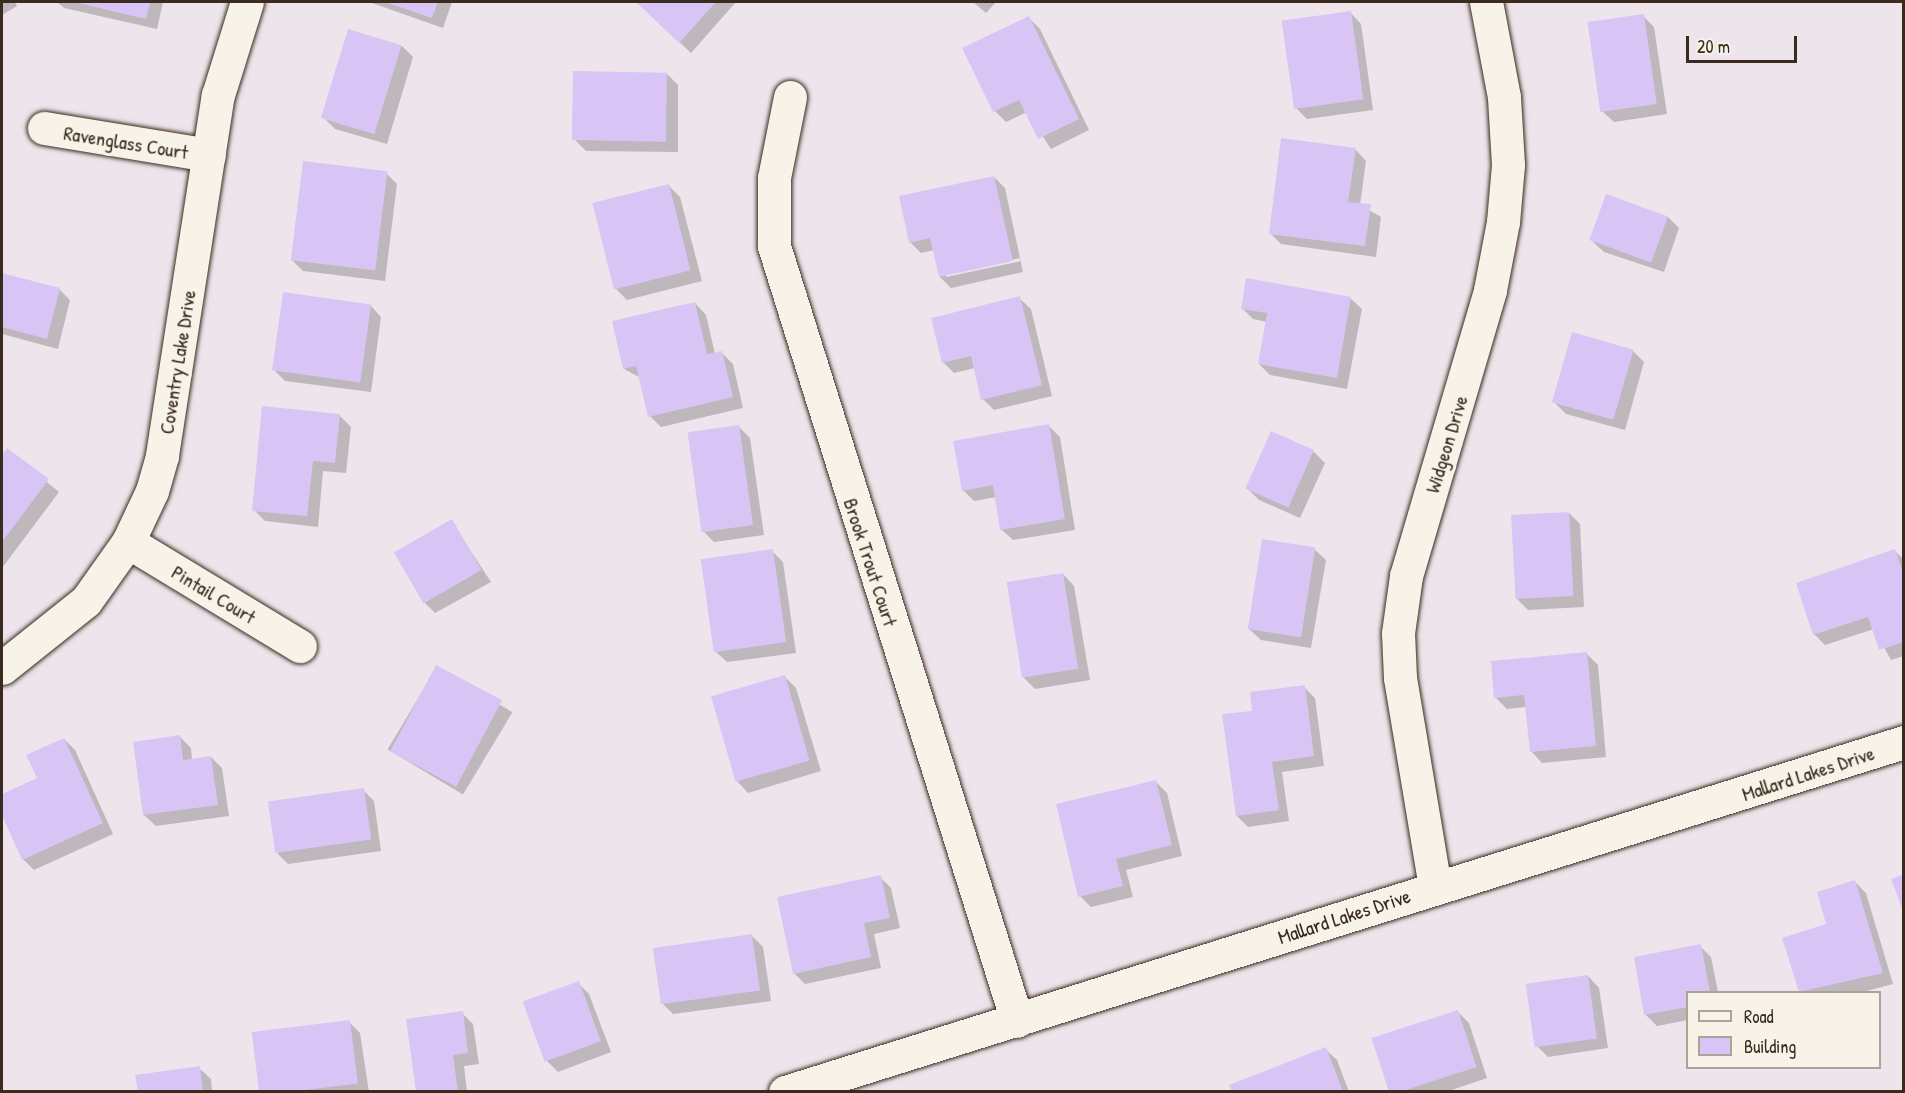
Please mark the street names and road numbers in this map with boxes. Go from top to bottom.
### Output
street label: Ravenglass Court [62,120,190,164]
street label: Coventry Lake Drive [154,288,200,436]
street label: Widgeon Drive [1420,392,1472,496]
street label: Brook Trout Court [839,495,903,629]
street label: Pintail Court [168,560,260,628]
street label: Mallard Lakes Drive [1739,740,1877,806]
street label: Mallard Lakes Drive [1275,883,1413,949]

